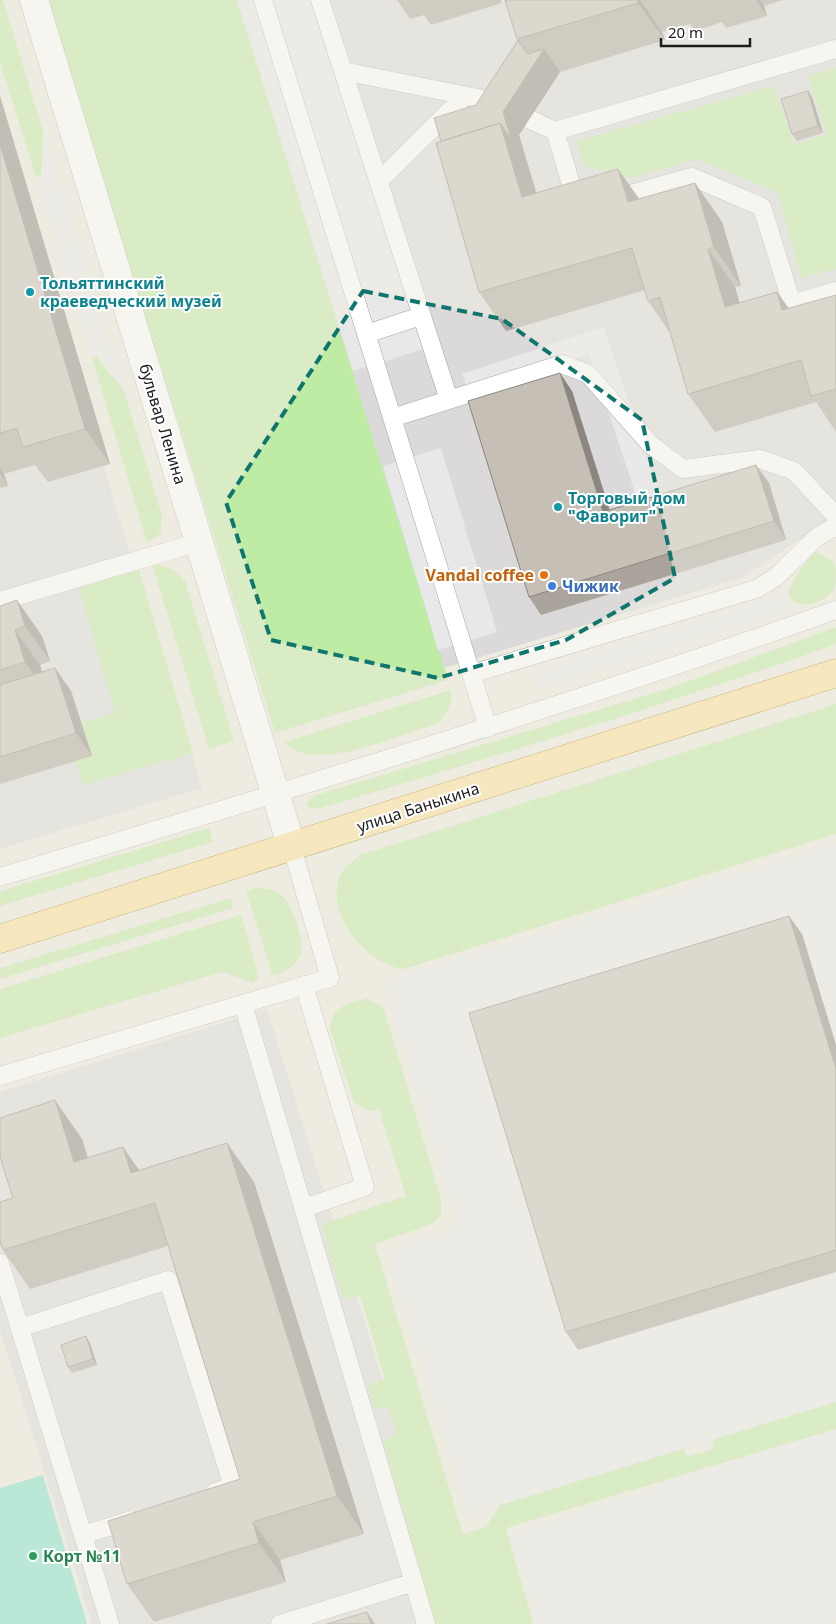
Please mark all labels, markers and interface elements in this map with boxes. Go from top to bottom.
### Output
scale bar [661,15,750,47]
text: 20 m [668,22,703,42]
place label: Тольяттинский краеведческий музей [40,272,222,312]
marker: Тольяттинский краеведческий музей [24,286,36,298]
street label: бульвар Ленина [134,361,192,487]
place label: Торговый дом "Фаворит" [568,487,686,527]
marker: Торговый дом "Фаворит" [552,501,564,513]
place label: Vandal coffee [426,564,534,586]
marker: Vandal coffee [538,569,550,581]
place label: Чижик [562,575,619,597]
marker: Чижик [546,580,558,592]
street label: улица Баныкина [354,777,482,837]
place label: Корт №11 [43,1545,121,1567]
marker: Корт №11 [27,1550,39,1562]

